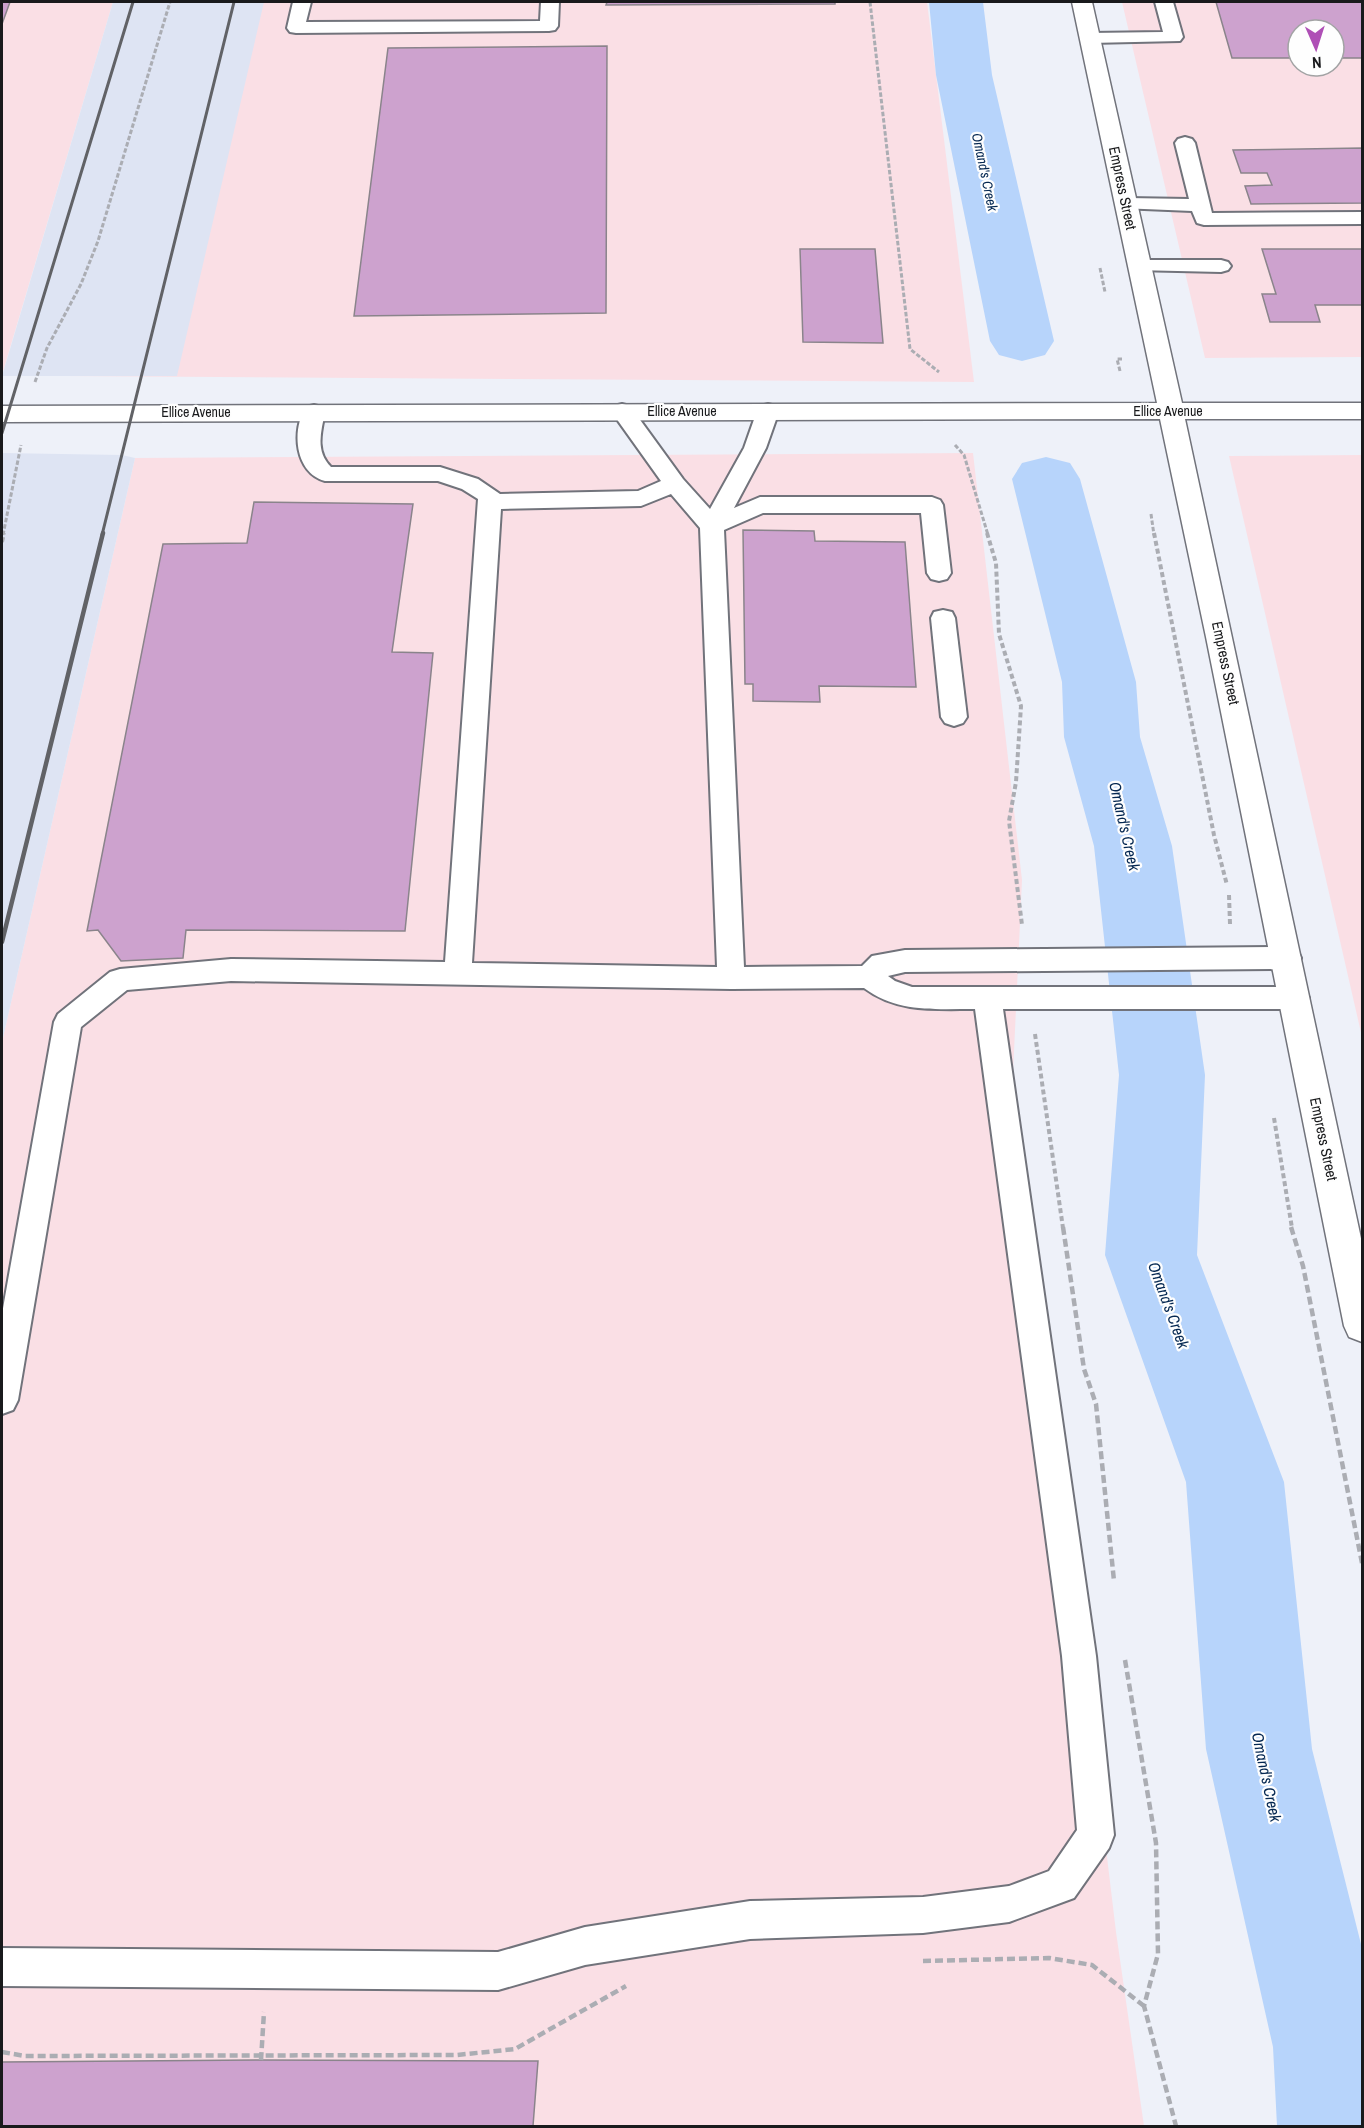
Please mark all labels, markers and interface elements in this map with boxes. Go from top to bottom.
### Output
north arrow [1286,18,1346,78]
text: N [1311,52,1322,74]
water label: Omand's Creek [968,131,1002,214]
street label: Empress Street [1104,144,1142,232]
street label: Ellice Avenue [647,402,717,420]
street label: Ellice Avenue [1133,402,1203,420]
street label: Ellice Avenue [161,403,231,421]
street label: Empress Street [1207,619,1245,707]
water label: Omand's Creek [1104,779,1146,873]
street label: Empress Street [1305,1095,1343,1183]
water label: Omand's Creek [1143,1259,1195,1352]
water label: Omand's Creek [1247,1730,1287,1824]

